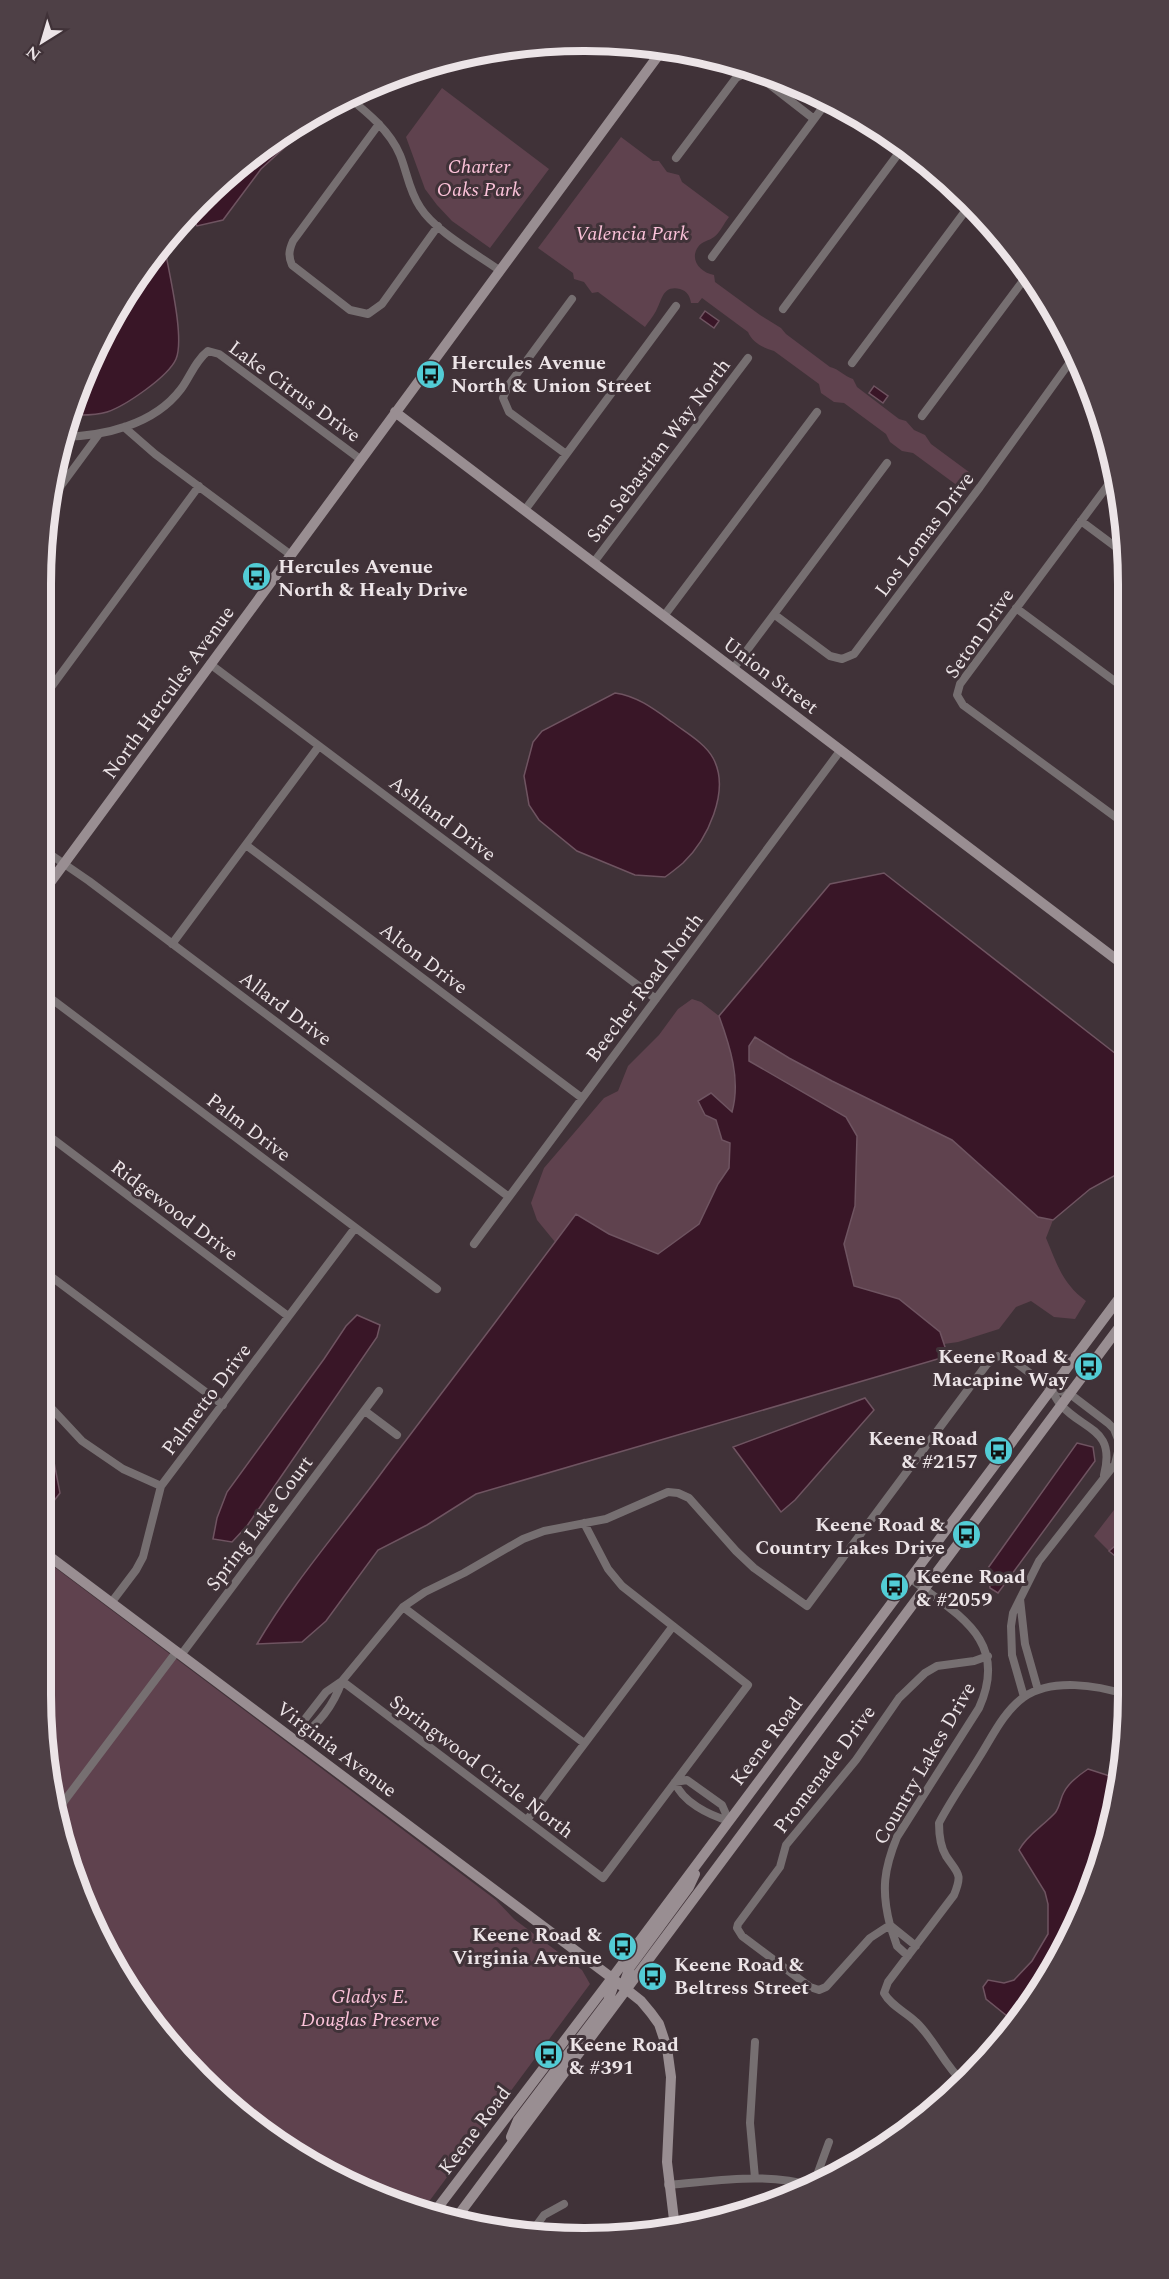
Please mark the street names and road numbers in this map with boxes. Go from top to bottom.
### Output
street label: Lake Citrus Drive [222,333,367,450]
street label: San Sebastian Way North [579,352,738,549]
street label: Los Lomas Drive [868,466,982,604]
street label: Seton Drive [938,582,1022,685]
street label: North Hercules Avenue [95,600,242,786]
street label: Union Street [716,630,825,722]
street label: Ashland Drive [382,768,502,869]
street label: Beecher Road North [579,907,711,1069]
street label: Alton Drive [373,915,474,1002]
street label: Allard Drive [233,964,338,1054]
street label: Palm Drive [200,1086,297,1170]
street label: Ridgewood Drive [104,1153,245,1269]
street label: Palmetto Drive [155,1337,259,1462]
street label: Spring Lake Court [199,1450,321,1598]
street label: Country Lakes Drive [866,1677,984,1850]
street label: Springwood Circle North [383,1687,580,1846]
street label: Keene Road [723,1691,810,1792]
street label: Virginia Avenue [270,1694,403,1805]
street label: Promenade Drive [766,1699,883,1840]
street label: Keene Road [431,2080,518,2181]

